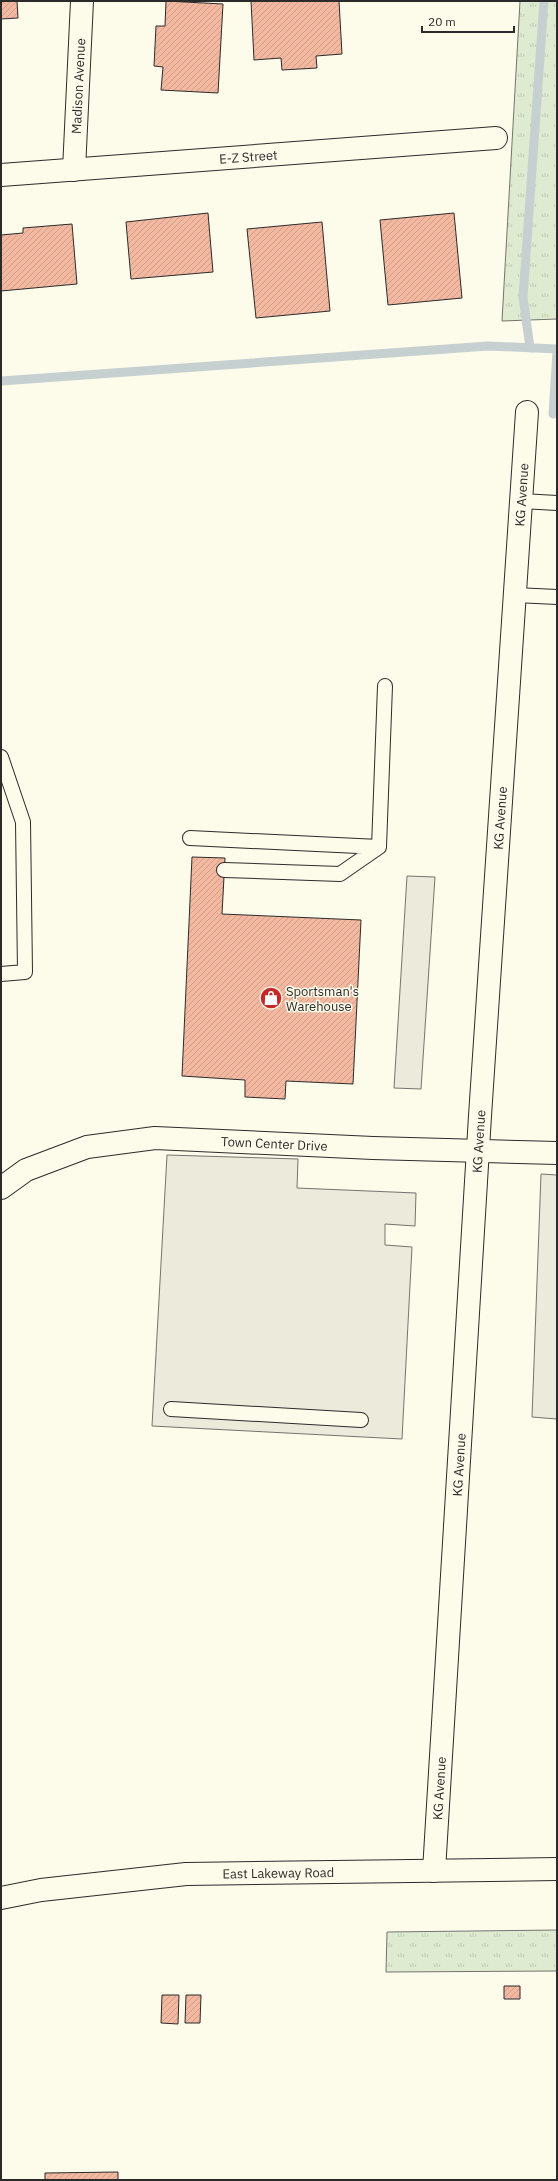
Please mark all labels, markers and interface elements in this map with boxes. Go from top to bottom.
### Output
scale bar [422,8,514,34]
text: 20 m [428,14,456,29]
street label: Madison Avenue [67,38,89,134]
street label: E-Z Street [218,146,278,167]
street label: KG Avenue [511,463,532,527]
street label: KG Avenue [489,786,510,850]
place label: Sportsman's Warehouse [286,983,359,1015]
shop icon: Sportsman's Warehouse [258,985,284,1011]
street label: KG Avenue [468,1109,489,1174]
street label: Town Center Drive [221,1133,328,1154]
street label: KG Avenue [448,1433,469,1497]
street label: KG Avenue [429,1756,449,1820]
street label: East Lakeway Road [222,1864,334,1882]

